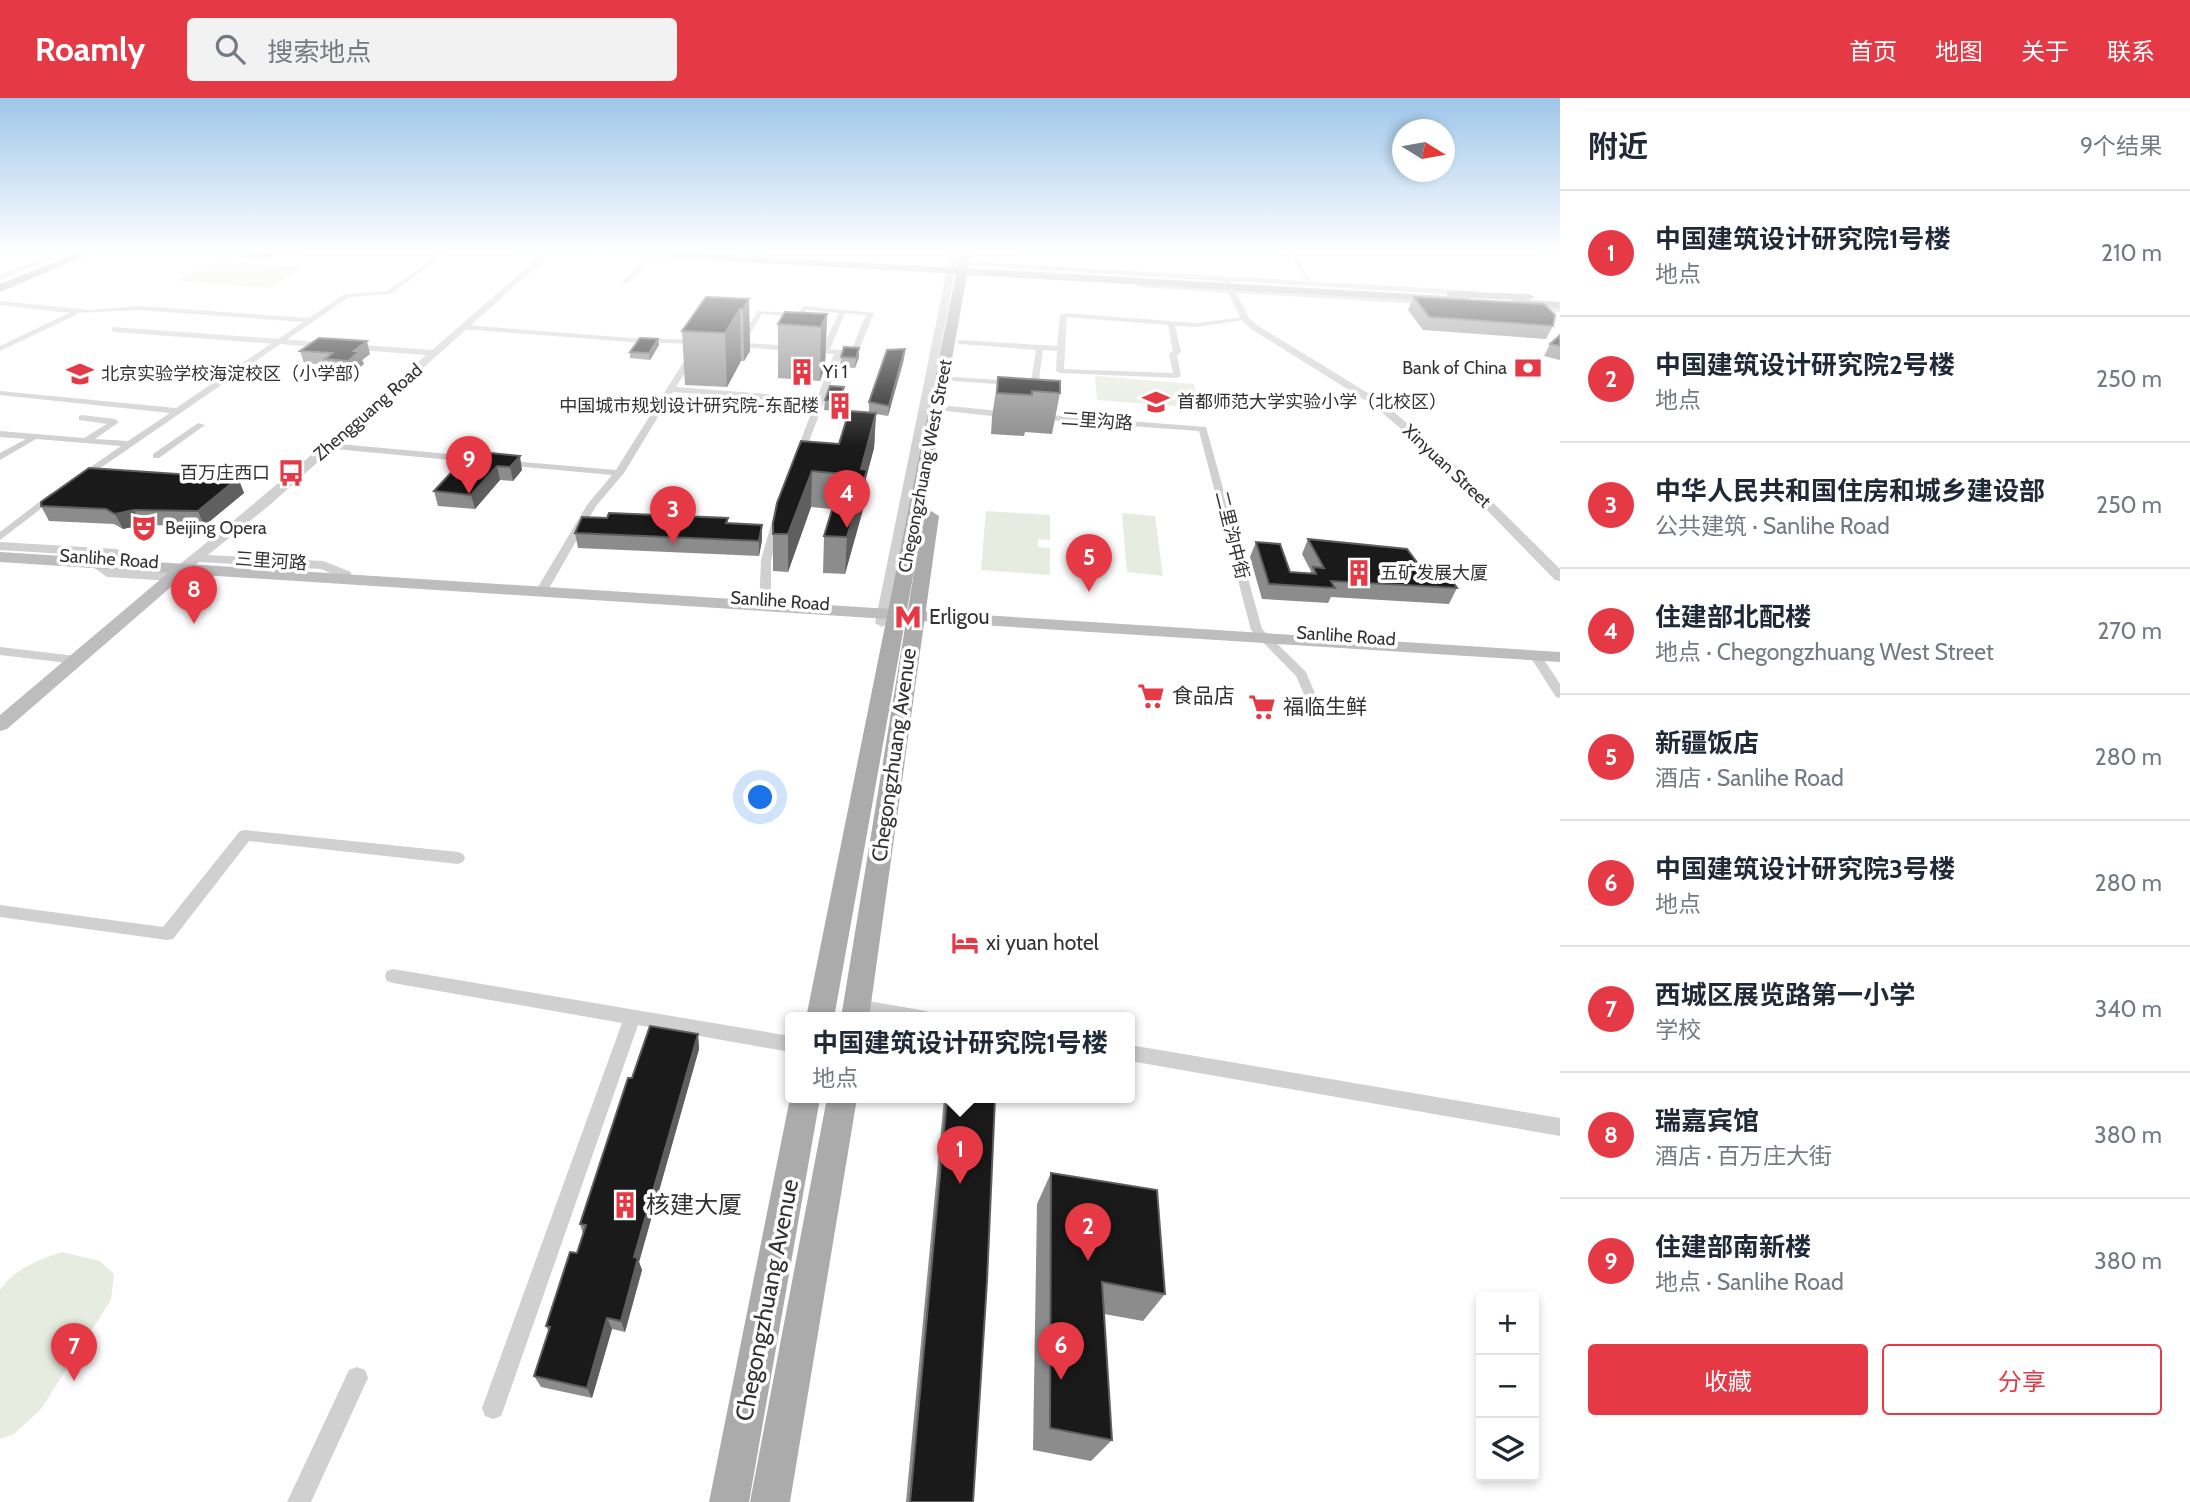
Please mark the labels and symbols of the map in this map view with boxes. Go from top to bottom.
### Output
north arrow [1392,119,1455,182]
bank icon: Bank of China [1513,353,1543,383]
building icon: Yi 1 [787,357,817,387]
place label: Bank of China [1402,357,1507,379]
street label: Chegongzhuang West Street [894,358,956,574]
school or university icon: 北京实验学校海淀校区（小学部） [65,359,95,389]
street label: Zhengguang Road [309,359,427,465]
place label: Yi 1 [822,361,848,383]
place label: 北京实验学校海淀校区（小学部） [101,363,371,385]
school or university icon: 首都师范大学实验小学（北校区） [1141,387,1171,417]
building icon: 中国城市规划设计研究院-东配楼 [825,391,855,421]
place label: 首都师范大学实验小学（北校区） [1177,391,1447,413]
place label: 中国城市规划设计研究院-东配楼 [559,395,819,417]
street label: 二里沟路 [1060,408,1134,434]
street label: Xinyuan Street [1398,420,1496,512]
pin: 9 [446,436,492,494]
bus stop icon: 百万庄西口 [276,458,306,488]
place label: 百万庄西口 [180,462,270,484]
pin: 4 [824,470,870,528]
pin: 3 [650,486,696,544]
street label: 二里沟中街 [1210,489,1254,581]
theatre icon: Beijing Opera [129,513,159,543]
place label: Beijing Opera [165,517,267,539]
pin: 5 [1066,534,1112,592]
street label: Sanlihe Road [59,545,159,573]
street label: 三里河路 [234,548,308,574]
building icon: 五矿发展大厦 [1344,558,1374,588]
place label: 五矿发展大厦 [1380,562,1488,584]
pin: 8 [171,566,217,624]
street label: Sanlihe Road [730,587,830,615]
metro station icon: Erligou [893,602,923,632]
place label: Erligou [929,604,990,629]
street label: Sanlihe Road [1296,622,1396,650]
street label: Chegongzhuang Avenue [866,646,921,863]
supermarket icon: 食品店 [1136,681,1166,711]
place label: 食品店 [1172,683,1235,708]
supermarket icon: 福临生鲜 [1247,692,1277,722]
place label: 福临生鲜 [1283,694,1367,719]
your location [743,780,777,814]
hotel icon: xi yuan hotel [950,928,980,958]
place label: xi yuan hotel [986,930,1099,955]
pin: 1 [937,1126,983,1184]
street label: Chegongzhuang Avenue [729,1176,804,1423]
building icon: 核建大厦 [610,1190,640,1220]
place label: 核建大厦 [646,1190,742,1219]
pin: 2 [1065,1203,1111,1261]
pin: 6 [1038,1322,1084,1380]
pin: 7 [51,1323,97,1381]

